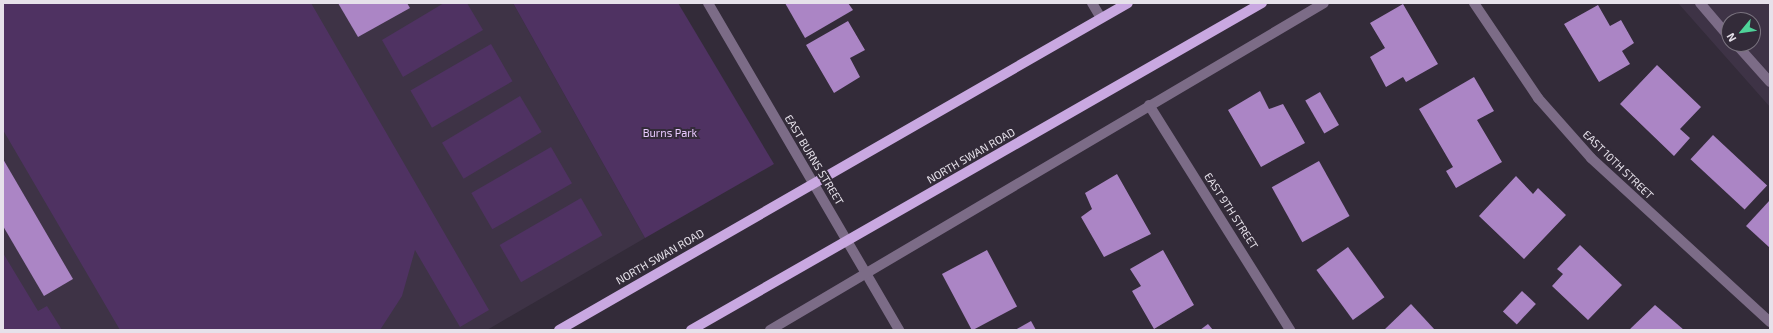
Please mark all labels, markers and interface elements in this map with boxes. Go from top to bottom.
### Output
north arrow [1721,12,1761,52]
text: N [1723,31,1739,44]
street label: EAST BURNS STREET [782,112,846,208]
street label: NORTH SWAN ROAD [925,125,1017,187]
park label: Burns Park [643,126,697,140]
street label: EAST 10TH STREET [1580,128,1656,202]
street label: EAST 9TH STREET [1201,170,1261,252]
street label: NORTH SWAN ROAD [614,226,706,288]

